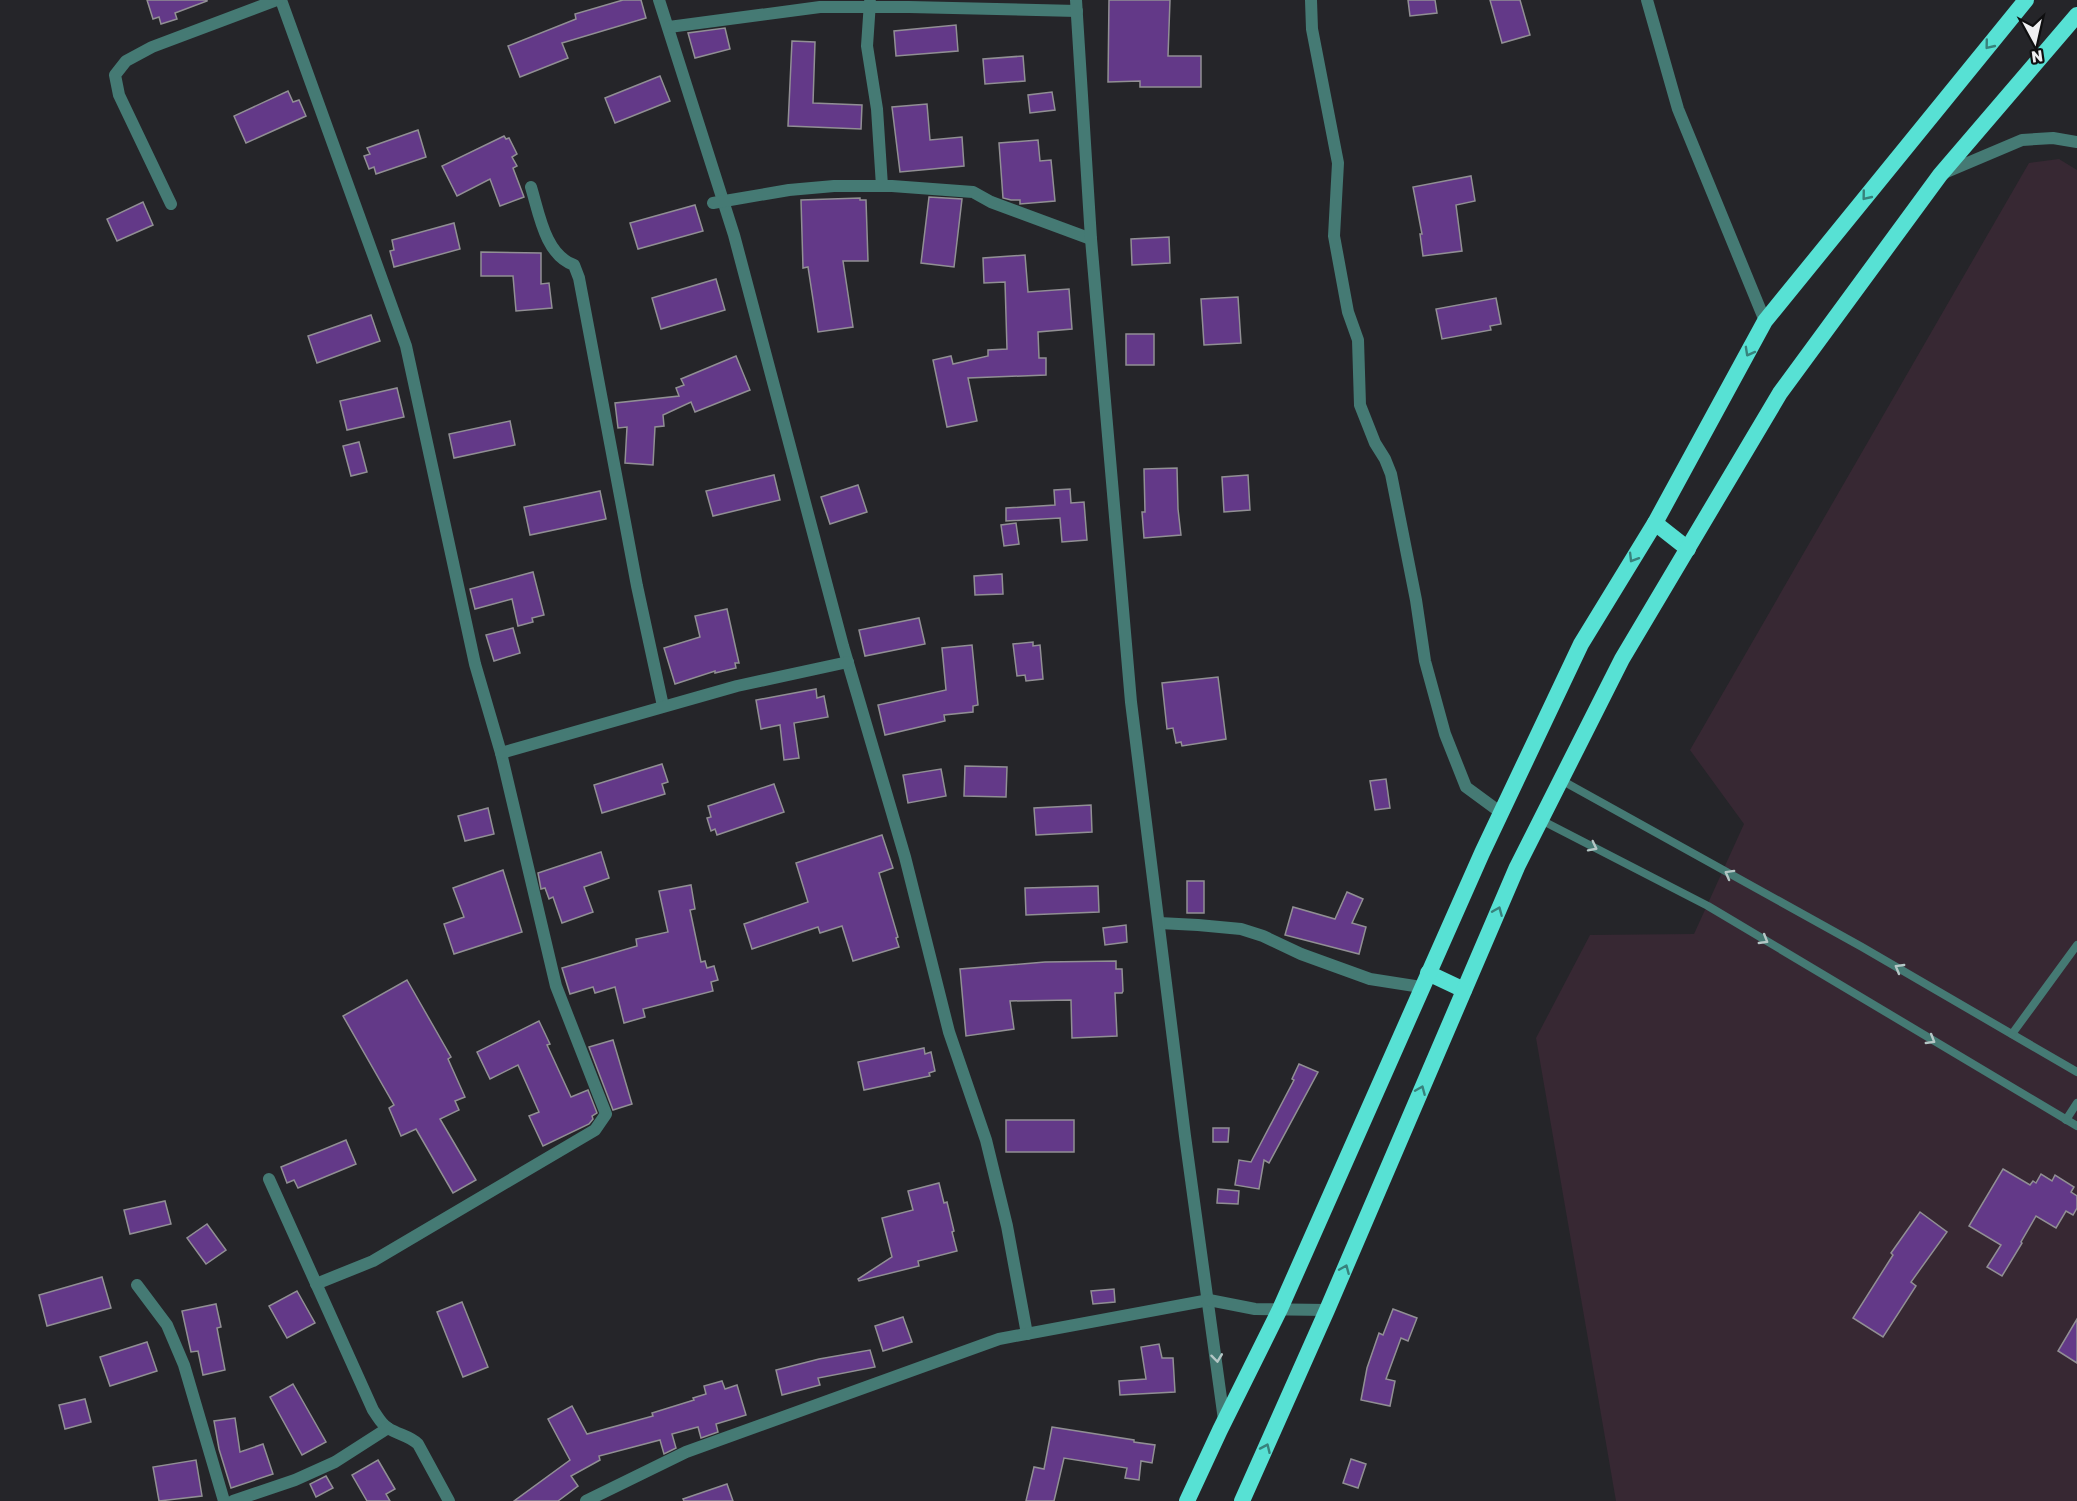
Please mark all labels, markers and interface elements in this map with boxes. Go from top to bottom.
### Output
north arrow [2005,12,2065,72]
one-way arrow [1985,38,1996,49]
text: N [2030,46,2044,67]
one-way arrow [1862,189,1873,200]
one-way arrow [1745,345,1756,356]
one-way arrow [1629,552,1640,562]
one-way arrow [1586,840,1597,851]
one-way arrow [1725,870,1735,881]
one-way arrow [1491,906,1503,917]
one-way arrow [1758,932,1768,944]
one-way arrow [1895,964,1906,976]
one-way arrow [1925,1033,1935,1045]
one-way arrow [1414,1085,1426,1096]
one-way arrow [1337,1264,1349,1275]
one-way arrow [1210,1354,1222,1363]
one-way arrow [1259,1443,1271,1454]

